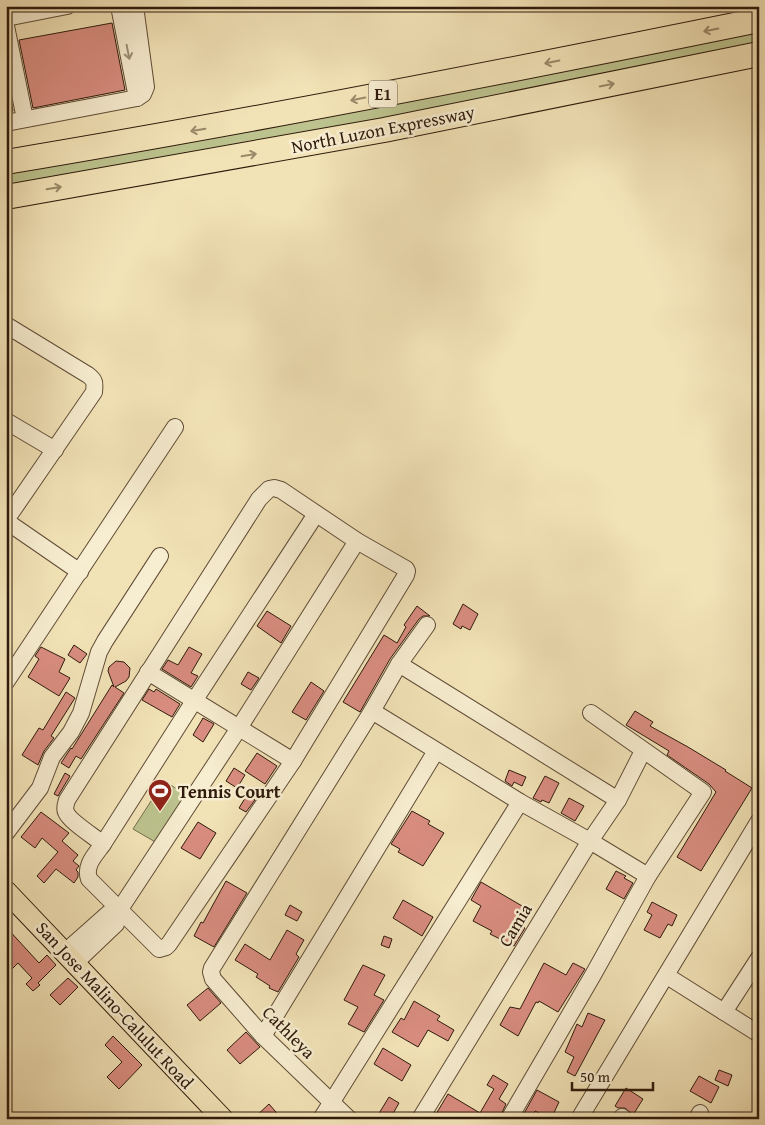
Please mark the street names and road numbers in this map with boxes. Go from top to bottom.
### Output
road number: E1 [369,80,397,108]
street label: North Luzon Expressway [289,98,477,160]
street label: Camia [491,898,539,952]
street label: San Jose Malino-Calulut Road [30,915,200,1095]
street label: Cathleya [256,999,322,1065]

